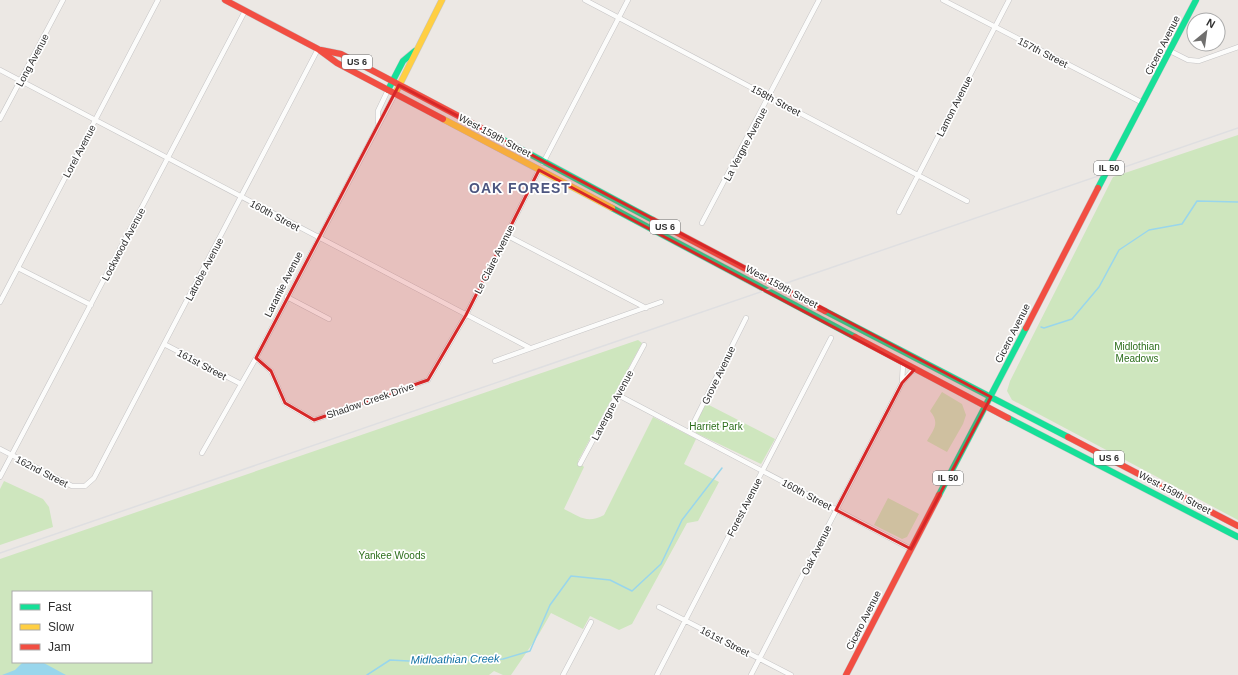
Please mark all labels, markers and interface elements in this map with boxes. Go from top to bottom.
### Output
north arrow [1186,12,1226,52]
street label: Cicero Avenue [1143,13,1182,77]
text: N [1204,16,1217,30]
street label: Long Avenue [14,32,51,89]
street label: 157th Street [1016,35,1070,70]
road number: US 6 [342,55,372,69]
street label: Lamon Avenue [934,74,975,138]
street label: 158th Street [749,83,803,118]
street label: La Vergne Avenue [721,105,770,183]
street label: West 159th Street [457,112,533,159]
street label: Lorel Avenue [61,123,98,180]
road number: IL 50 [1094,161,1124,175]
district label: OAK FOREST [469,180,571,196]
street label: 160th Street [248,198,302,233]
street label: Lockwood Avenue [100,206,148,283]
road number: US 6 [650,220,680,234]
street label: Le Claire Avenue [472,222,517,296]
street label: Latrobe Avenue [183,235,226,303]
street label: Laramie Avenue [262,249,305,319]
street label: West 159th Street [744,263,820,310]
street label: Cicero Avenue [993,301,1032,365]
park label: Midlothian Meadows [1114,341,1160,364]
street label: Grove Avenue [700,344,737,406]
street label: 161st Street [175,347,228,382]
street label: Lavergne Avenue [589,368,636,442]
street label: Shadow Creek Drive [325,380,416,421]
park label: Harriet Park [689,421,744,432]
road number: US 6 [1094,451,1124,465]
street label: 162nd Street [14,454,70,489]
street label: West 159th Street [1137,469,1213,516]
road number: IL 50 [933,471,963,485]
street label: Forest Avenue [725,476,764,538]
street label: 160th Street [780,477,834,512]
street label: Oak Avenue [799,523,834,577]
park label: Yankee Woods [359,550,425,561]
street label: Cicero Avenue [844,588,883,652]
legend [12,591,152,663]
text: Fast [48,600,72,614]
text: Slow [48,620,74,634]
street label: 161st Street [698,624,751,659]
text: Jam [48,640,71,654]
water label: Midloathian Creek [411,652,500,666]

